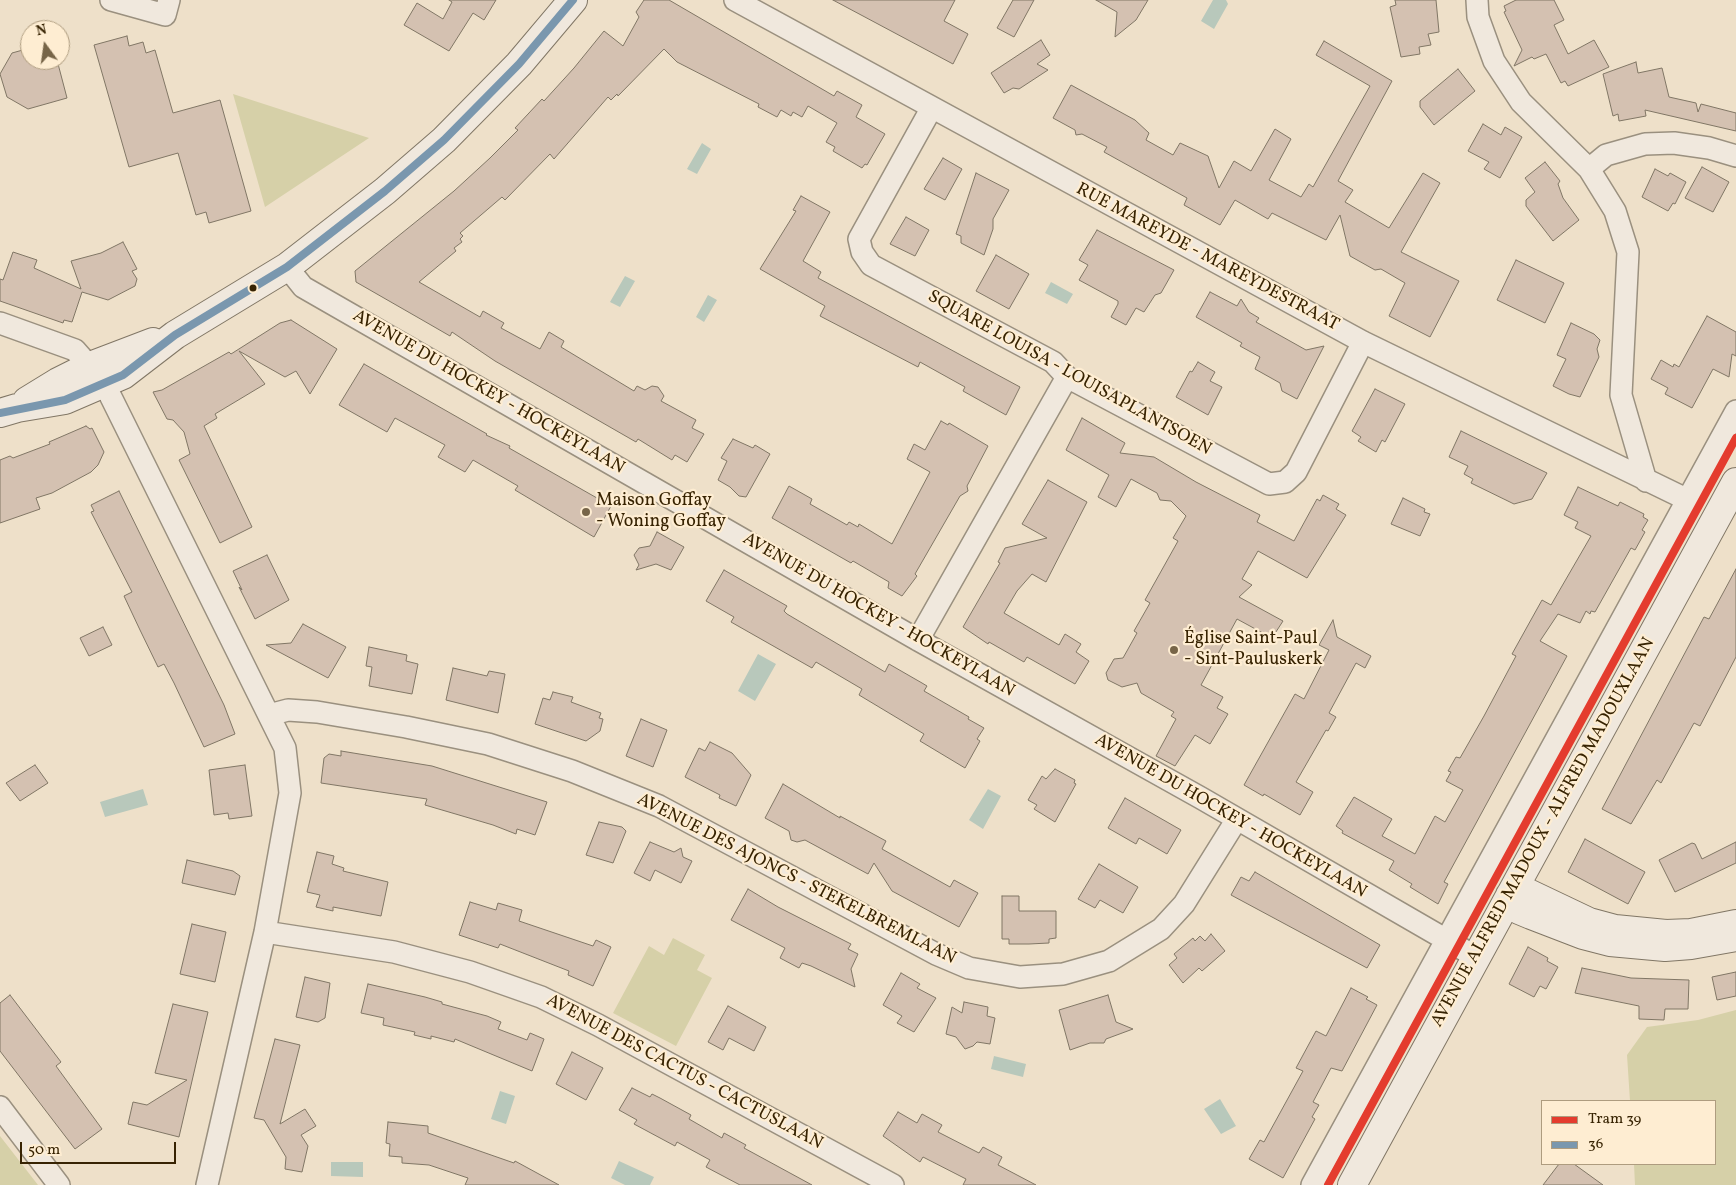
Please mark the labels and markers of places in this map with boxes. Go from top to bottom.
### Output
unlabelled marker [248,283,258,293]
place label: Maison Goffay - Woning Goffay [596,491,726,534]
marker: Maison Goffay - Woning Goffay [580,506,592,518]
place label: Église Saint-Paul - Sint-Pauluskerk [1184,629,1322,672]
marker: Église Saint-Paul - Sint-Pauluskerk [1168,644,1180,656]

